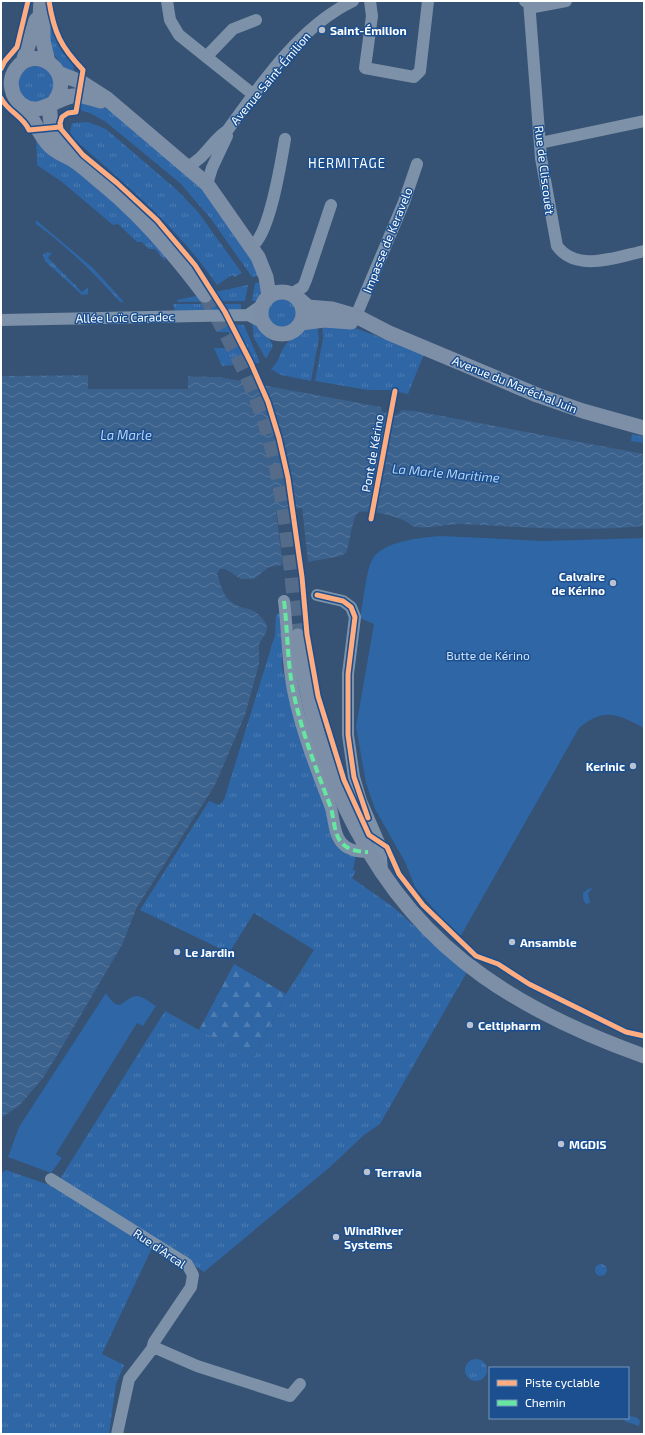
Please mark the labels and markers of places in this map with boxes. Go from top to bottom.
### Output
place label: Saint-Émilion [330,23,407,37]
marker: Saint-Émilion [317,25,327,35]
place label: Calvaire de Kérino [552,569,605,597]
marker: Calvaire de Kérino [608,578,618,588]
place label: Kerinic [586,759,625,773]
marker: Kerinic [628,761,638,771]
place label: Ansamble [520,935,577,949]
marker: Ansamble [507,937,517,947]
place label: Le Jardin [185,945,235,959]
marker: Le Jardin [172,947,182,957]
place label: Celtipharm [478,1018,541,1032]
marker: Celtipharm [465,1020,475,1030]
place label: MGDIS [569,1137,607,1151]
marker: MGDIS [556,1139,566,1149]
place label: Terravia [375,1165,422,1179]
marker: Terravia [362,1167,372,1177]
place label: WindRiver Systems [344,1223,403,1252]
marker: WindRiver Systems [331,1232,341,1242]

